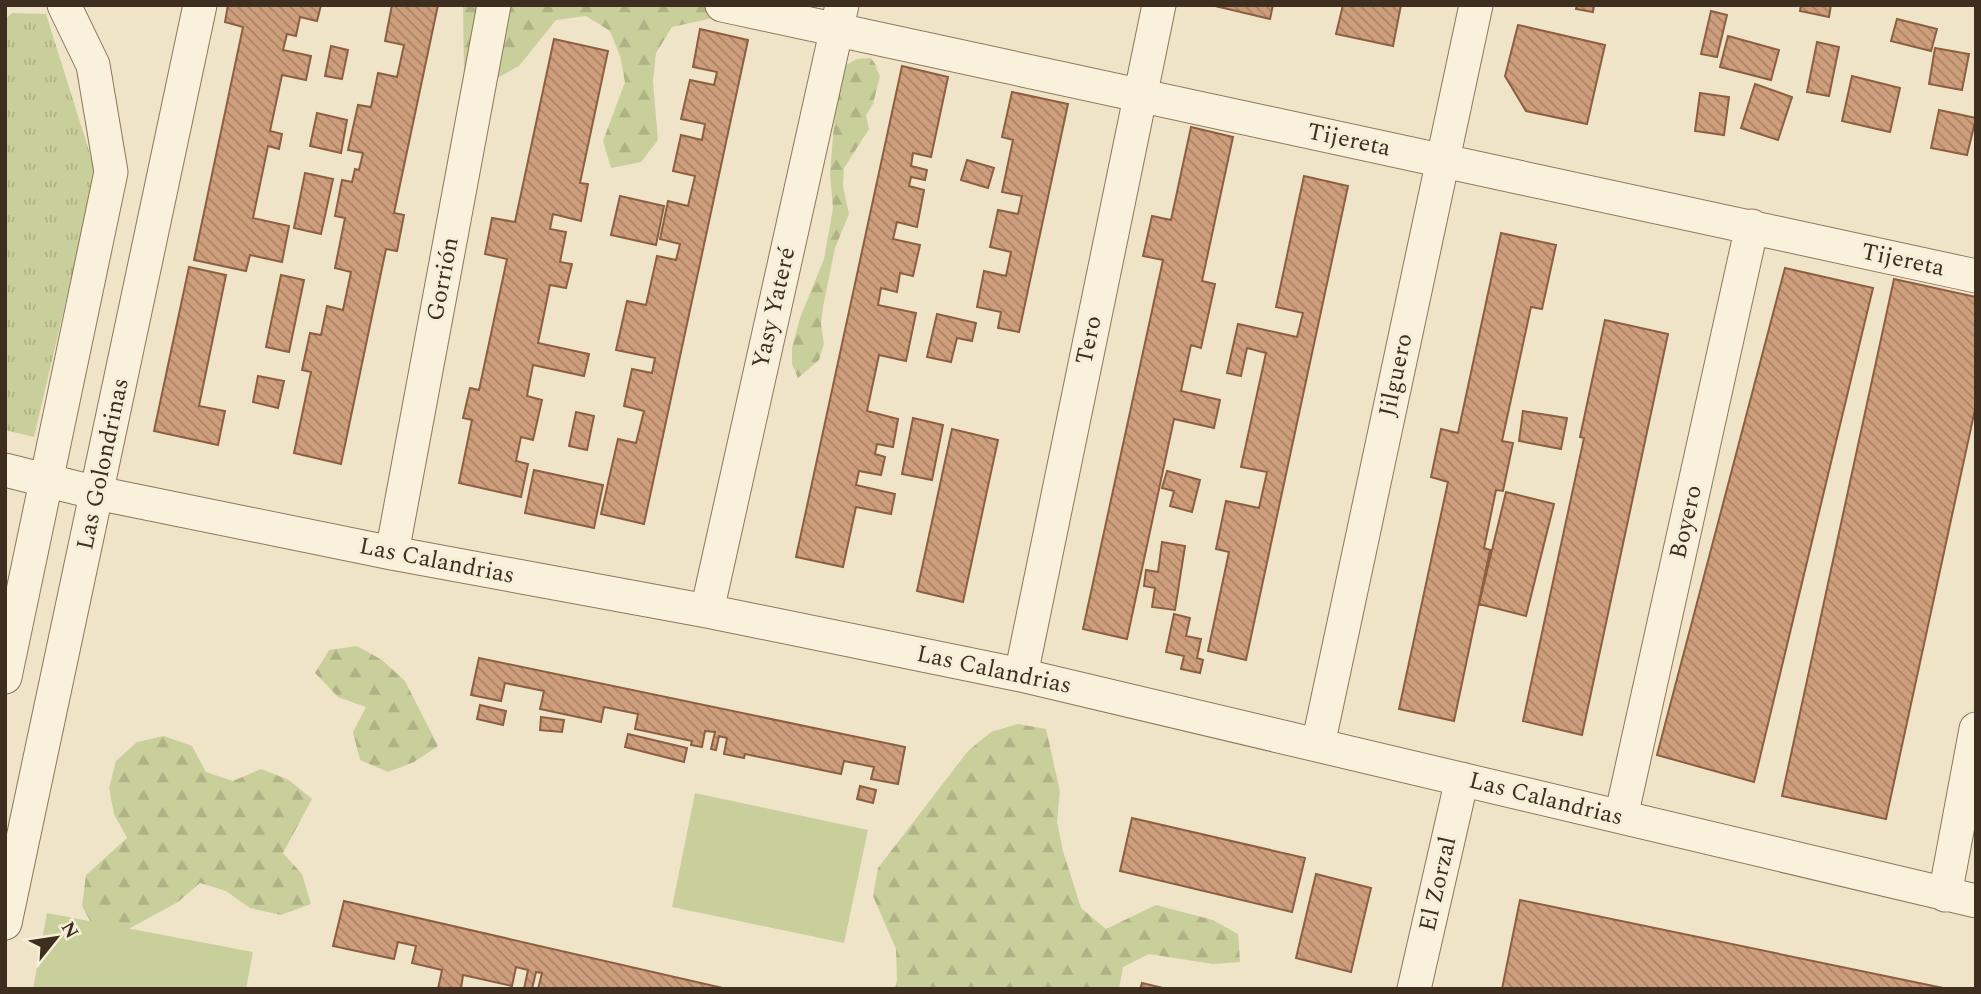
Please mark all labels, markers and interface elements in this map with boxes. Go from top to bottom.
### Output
street label: Tijereta [1304,114,1394,166]
street label: Gorrión [417,234,469,324]
street label: Tijereta [1858,234,1948,286]
street label: Yasy Yateré [743,244,805,372]
street label: Tero [1066,312,1112,368]
street label: Jilguero [1370,330,1422,420]
street label: Las Golondrinas [67,375,139,553]
street label: Boyero [1660,482,1712,562]
street label: Las Calandrias [356,528,518,594]
street label: Las Calandrias [913,636,1075,704]
street label: Las Calandrias [1465,762,1627,836]
street label: El Zorzal [1410,833,1466,935]
north arrow [21,903,91,973]
text: N [53,916,86,944]

